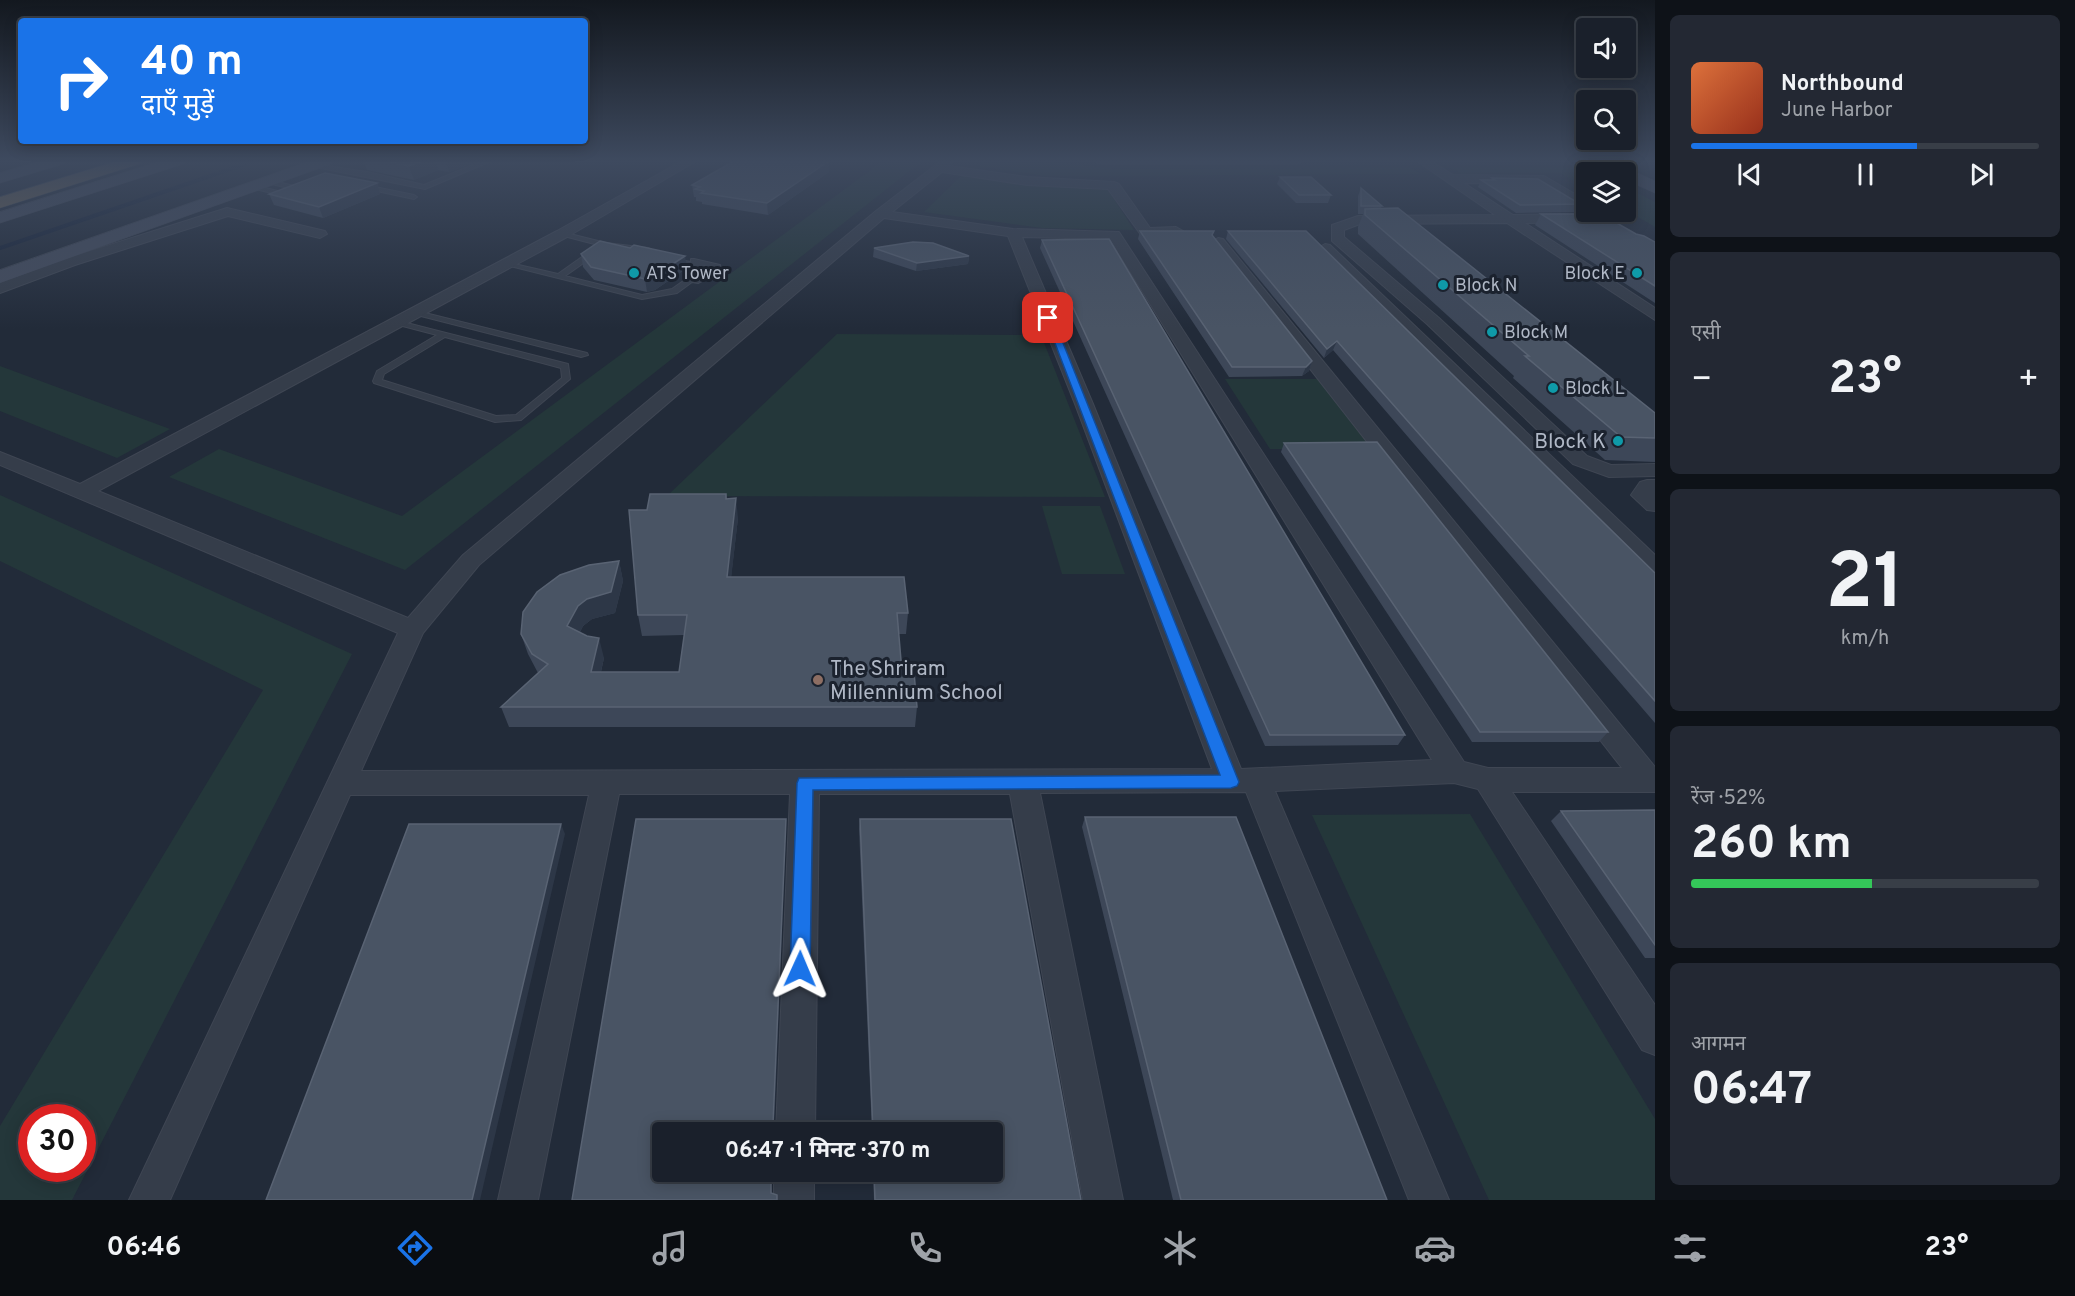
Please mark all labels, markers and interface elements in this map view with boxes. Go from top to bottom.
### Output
map controls [1576,18,1636,222]
button: sound [1576,18,1636,78]
text: 40 m [141,37,243,90]
icon: right [42,42,120,120]
text: Northbound [1781,71,1904,98]
text: दाएँ मुड़ें [141,89,214,123]
button: search [1576,90,1636,150]
text: June Harbor [1781,98,1893,124]
icon: previous [1733,158,1766,191]
icon: pause [1849,158,1882,191]
icon: next [1965,158,1998,191]
button: layers [1576,162,1636,222]
place label: ATS Tower [646,263,729,286]
place label: Block E [1565,263,1625,286]
marker: ATS Tower [627,266,641,280]
marker: Block E [1630,266,1644,280]
place label: Block N [1455,275,1517,298]
marker: Block N [1436,278,1450,292]
pin [1022,292,1073,343]
icon: arrive [1031,301,1064,334]
text: एसी [1691,321,1721,347]
place label: Block M [1504,322,1568,345]
marker: Block M [1485,325,1499,339]
text: 23° [1828,352,1902,409]
text: − [1691,360,1712,402]
text: + [2018,360,2039,402]
place label: Block L [1565,378,1625,401]
marker: Block L [1546,381,1560,395]
place label: Block K [1534,429,1606,456]
marker: Block K [1611,434,1625,448]
text: 21 [1826,537,1904,636]
text: km/h [1841,626,1889,652]
place label: The Shriram Millennium School [830,656,1003,707]
marker: The Shriram Millennium School [811,673,825,687]
text: रेंज · 52% [1691,786,1765,812]
text: 260 km [1691,817,1852,874]
position arrow [768,937,832,1001]
text: आगमन [1691,1032,1746,1058]
text: 06:47 [1691,1063,1812,1120]
speed limit sign: 30 [18,1104,96,1182]
text: 06:47 · 1 मिनट · 370 m [725,1138,930,1165]
icon: directions [394,1227,436,1269]
icon: music [649,1227,691,1269]
icon: phone [904,1227,946,1269]
icon: climate [1159,1227,1201,1269]
icon: car [1414,1227,1456,1269]
icon: filters [1669,1227,1711,1269]
text: 06:46 [107,1231,181,1265]
text: 23° [1924,1231,1968,1265]

